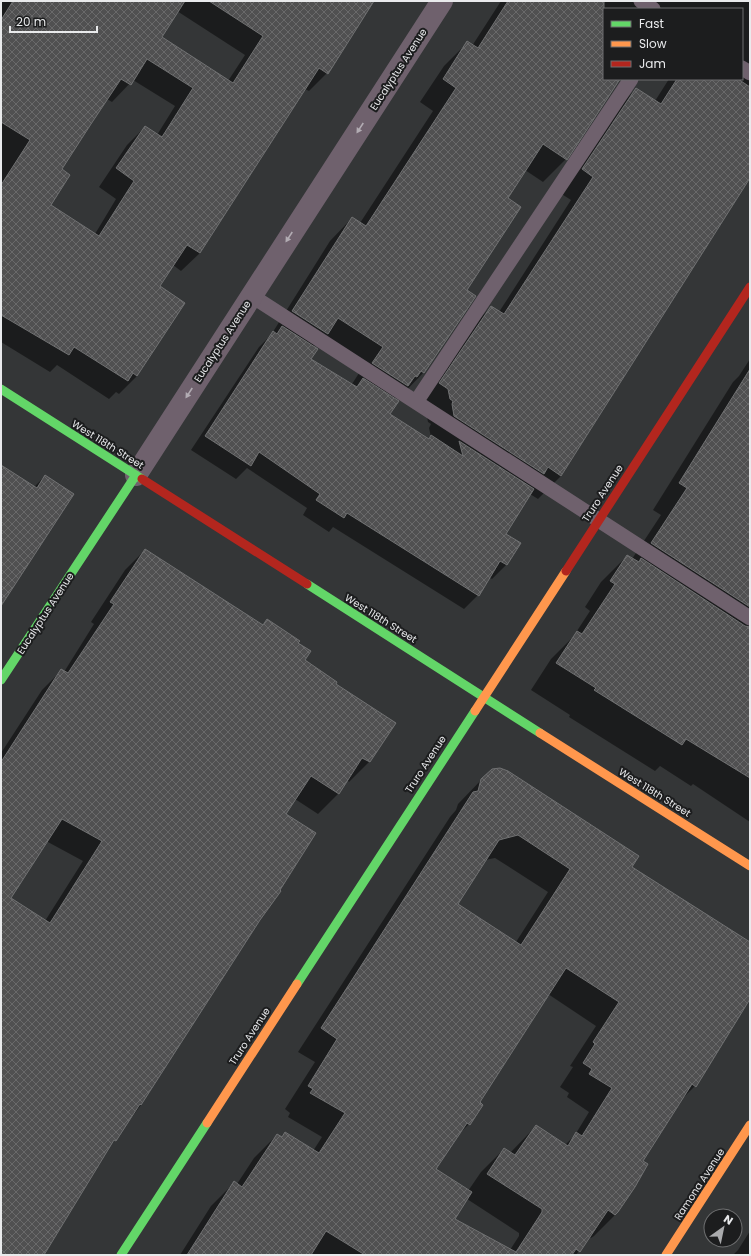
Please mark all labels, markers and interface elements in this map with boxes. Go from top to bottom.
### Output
scale bar [10,8,97,34]
legend [603,8,743,80]
text: 20 m [16,13,46,30]
text: Fast [639,15,664,32]
street label: Eucalyptus Avenue [366,25,430,113]
text: Slow [639,35,667,52]
text: Jam [639,55,666,72]
one-way arrow [356,123,364,133]
one-way arrow [286,231,293,243]
street label: Eucalyptus Avenue [190,297,254,385]
one-way arrow [185,387,192,399]
street label: West 118th Street [69,416,147,473]
street label: Truro Avenue [578,462,627,525]
street label: Eucalyptus Avenue [13,569,77,657]
street label: West 118th Street [342,590,420,647]
street label: Truro Avenue [401,733,450,796]
street label: West 118th Street [616,764,694,821]
street label: Truro Avenue [225,1005,274,1068]
street label: Ramona Avenue [671,1145,728,1223]
north arrow [703,1208,743,1248]
text: N [721,1211,736,1229]

